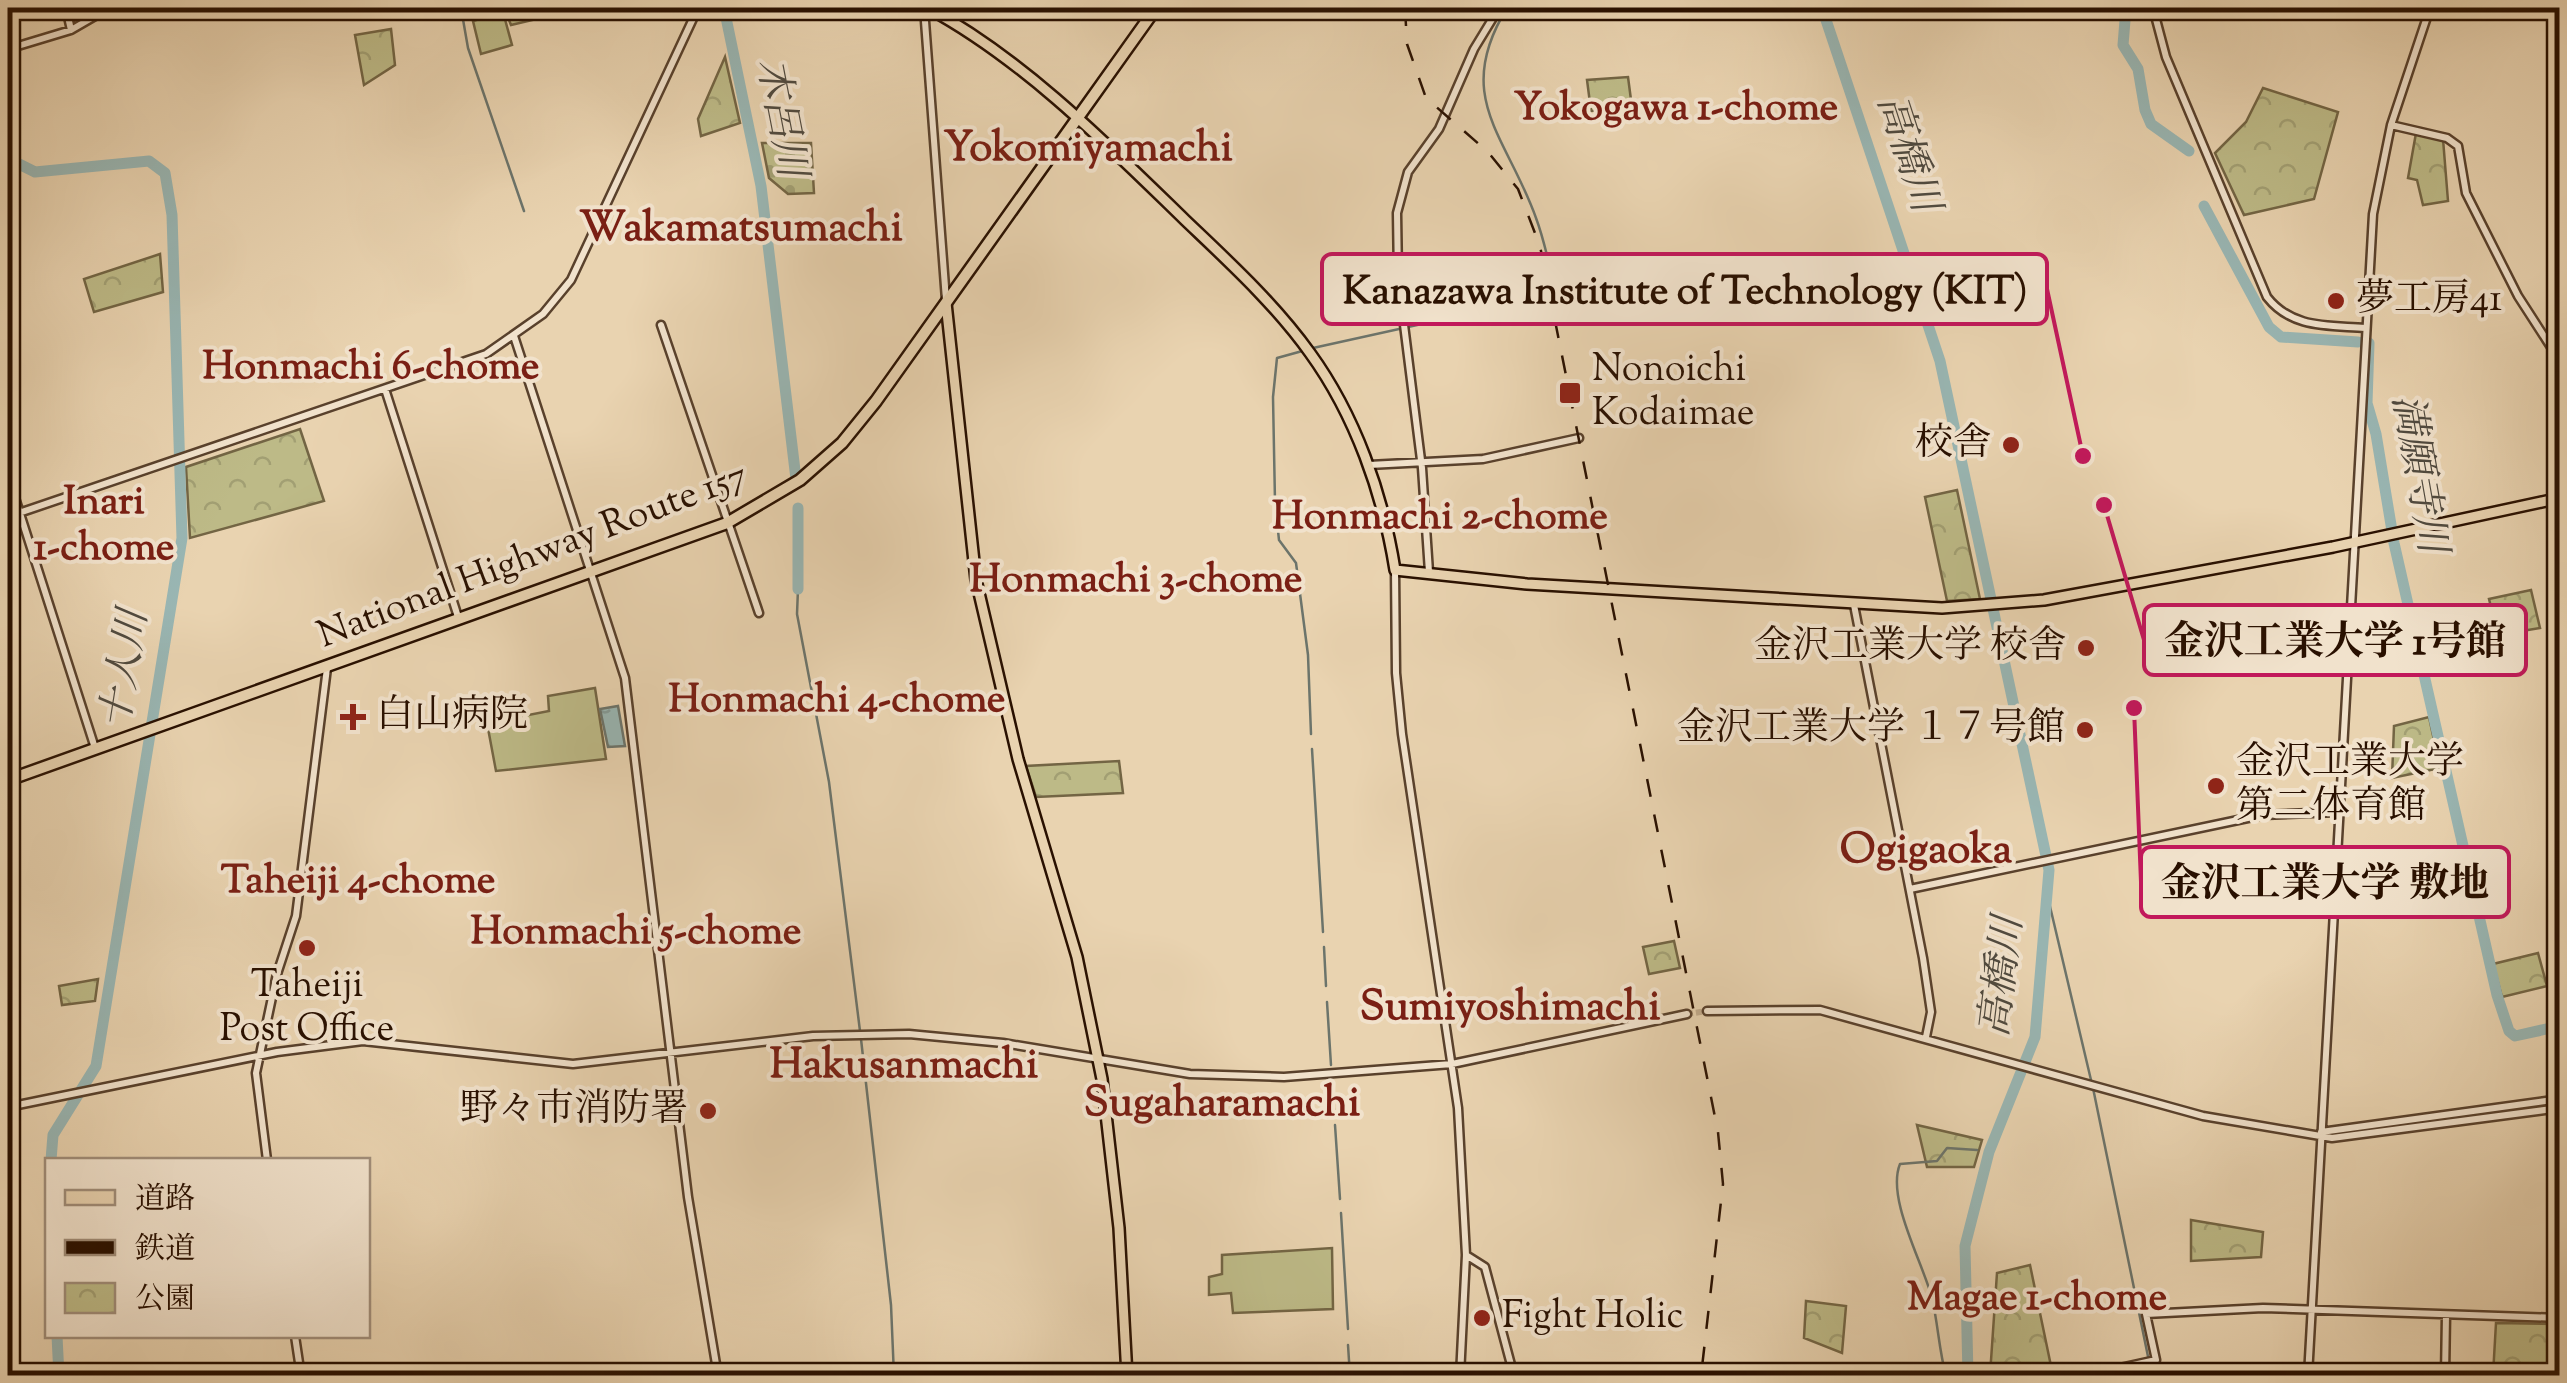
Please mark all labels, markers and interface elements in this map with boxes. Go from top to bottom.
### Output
water label: 木呂川 [740,54,819,186]
district label: Yokogawa 1-chome [1514,81,1838,138]
water label: 高橋川 [1860,88,1953,224]
district label: Yokomiyamachi [943,120,1233,180]
district label: Wakamatsumachi [579,200,903,260]
callout: Kanazawa Institute of Technology (KIT) [1322,254,2047,324]
text: Kanazawa Institute of Technology (KIT) [1343,265,2027,322]
place label: 夢工房41 [2356,274,2502,328]
marker: 夢工房41 [2325,290,2347,312]
district label: Honmachi 6-chome [203,340,540,397]
place label: Nonoichi Kodaimae [1592,344,1755,442]
marker: Nonoichi Kodaimae [1557,380,1583,406]
water label: 満願寺川 [2375,390,2460,562]
place label: 校舎 [1915,418,1991,472]
marker: 校舎 [2000,434,2022,456]
street label: National Highway Route 157 [310,450,756,664]
district label: Inari 1-chome [34,475,174,578]
district label: Honmachi 2-chome [1272,490,1608,547]
district label: Honmachi 3-chome [970,553,1302,610]
water label: 十人川 [89,602,165,734]
callout: 金沢工業大学 1号館 [2144,605,2526,675]
text: 金沢工業大学 1号館 [2164,616,2506,673]
place label: 金沢工業大学 校舎 [1754,621,2066,675]
marker: 金沢工業大学 校舎 [2075,637,2097,659]
district label: Honmachi 4-chome [669,673,1005,730]
place label: 白山病院 [376,690,528,744]
place label: 金沢工業大学 １７号館 [1677,703,2065,757]
marker: 白山病院 [340,704,366,730]
marker: 金沢工業大学 １７号館 [2074,719,2096,741]
place label: 金沢工業大学 第二体育館 [2236,737,2464,835]
marker: 金沢工業大学 第二体育館 [2205,775,2227,797]
district label: Ogigaoka [1840,822,2013,882]
callout: 金沢工業大学 敷地 [2141,847,2509,917]
district label: Taheiji 4-chome [221,854,495,911]
text: 金沢工業大学 敷地 [2161,858,2489,915]
district label: Honmachi 5-chome [471,905,801,962]
water label: 高橋川 [1968,910,2040,1040]
marker: Taheiji Post Office [296,937,318,959]
place label: Taheiji Post Office [220,960,394,1058]
district label: Sumiyoshimachi [1360,979,1660,1039]
district label: Hakusanmachi [770,1037,1038,1097]
district label: Sugaharamachi [1084,1075,1360,1135]
place label: 野々市消防署 [460,1084,688,1138]
marker: 野々市消防署 [697,1100,719,1122]
legend [45,1158,370,1338]
text: 道路 [135,1179,195,1222]
text: 鉄道 [135,1229,195,1272]
district label: Magae 1-chome [1907,1271,2167,1328]
text: 公園 [135,1279,195,1322]
place label: Fight Holic [1502,1291,1684,1345]
marker: Fight Holic [1471,1307,1493,1329]

